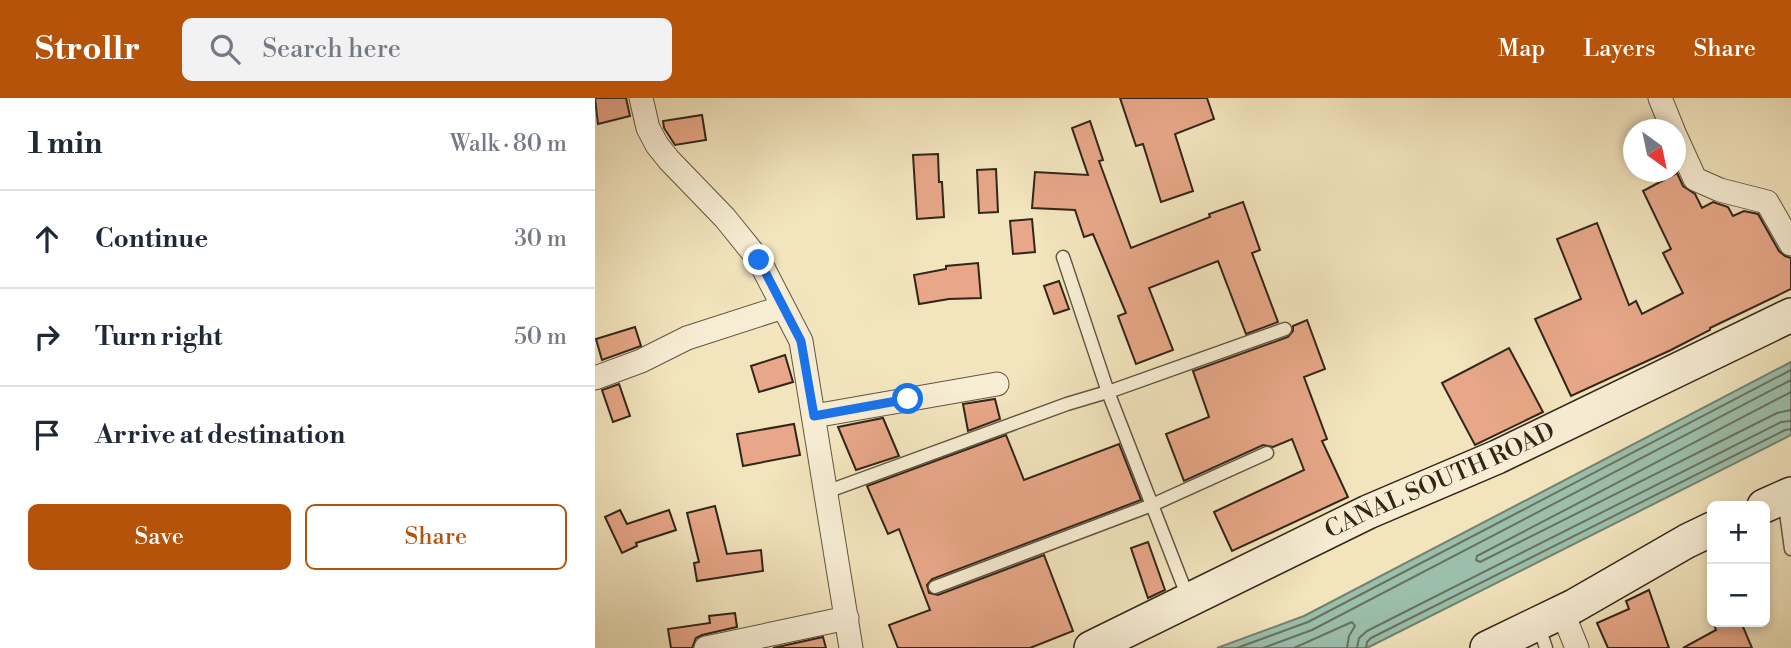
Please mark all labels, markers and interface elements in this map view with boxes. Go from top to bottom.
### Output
search box [182,18,672,81]
text: Strollr [35,29,140,70]
icon: search [206,30,244,68]
text: Search here [262,33,401,65]
text: Map [1498,34,1545,64]
text: Layers [1583,34,1655,64]
text: Share [1693,34,1756,64]
north arrow [1623,119,1686,182]
text: 1 min [28,125,103,163]
text: Walk · 80 m [450,130,567,158]
icon: ahead [28,220,66,258]
text: Continue [95,223,208,255]
text: 30 m [514,225,567,253]
route end [743,244,774,275]
icon: right [28,318,66,356]
text: Turn right [95,321,223,353]
text: 50 m [514,323,567,351]
route start [892,383,923,414]
icon: arrive [28,416,66,454]
street label: CANAL SOUTH ROAD [1320,416,1560,546]
text: Arrive at destination [95,419,345,451]
map controls [1707,501,1770,627]
button: + [1707,501,1770,564]
button: Save [28,504,291,570]
button: Share [305,504,567,570]
button: − [1707,564,1770,627]

